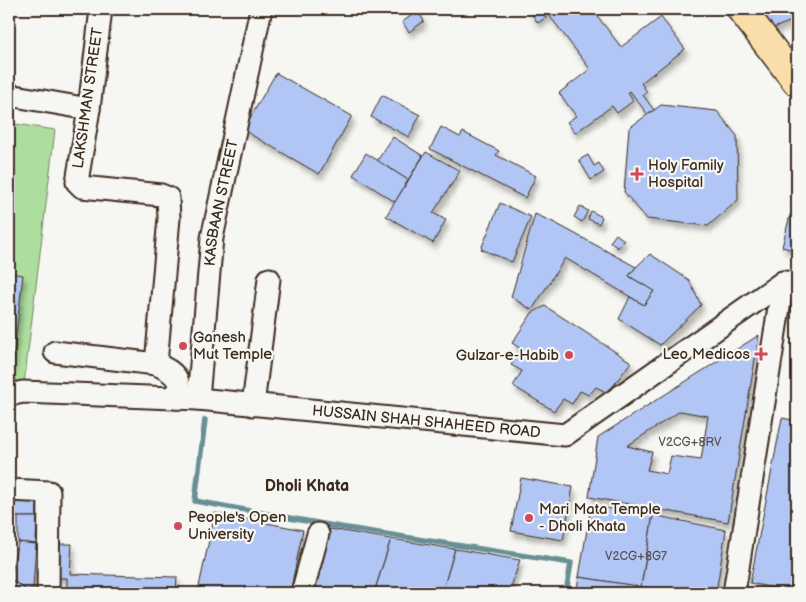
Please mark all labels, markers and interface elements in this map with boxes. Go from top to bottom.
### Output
street label: LAKSHMAN STREET [69,26,107,170]
street label: KASBAAN STREET [200,137,242,267]
place label: Holy Family Hospital [648,156,724,192]
marker: Holy Family Hospital [630,167,644,181]
place label: Ganesh Mut Temple [193,328,272,364]
marker: Ganesh Mut Temple [177,340,189,352]
place label: Leo Medicos [662,345,751,364]
place label: Gulzar-e-Habib [456,346,560,365]
marker: Leo Medicos [754,347,768,361]
marker: Gulzar-e-Habib [563,349,575,361]
street label: HUSSAIN SHAH SHAHEED ROAD [311,401,542,442]
house number: V2CG+8RV [659,435,722,450]
district label: Dholi Khata [265,477,349,496]
place label: Mari Mata Temple - Dholi Khata [539,500,661,536]
place label: People's Open University [188,508,286,544]
marker: Mari Mata Temple - Dholi Khata [523,512,535,524]
marker: People's Open University [172,520,184,532]
house number: V2CG+8G7 [605,549,667,564]

